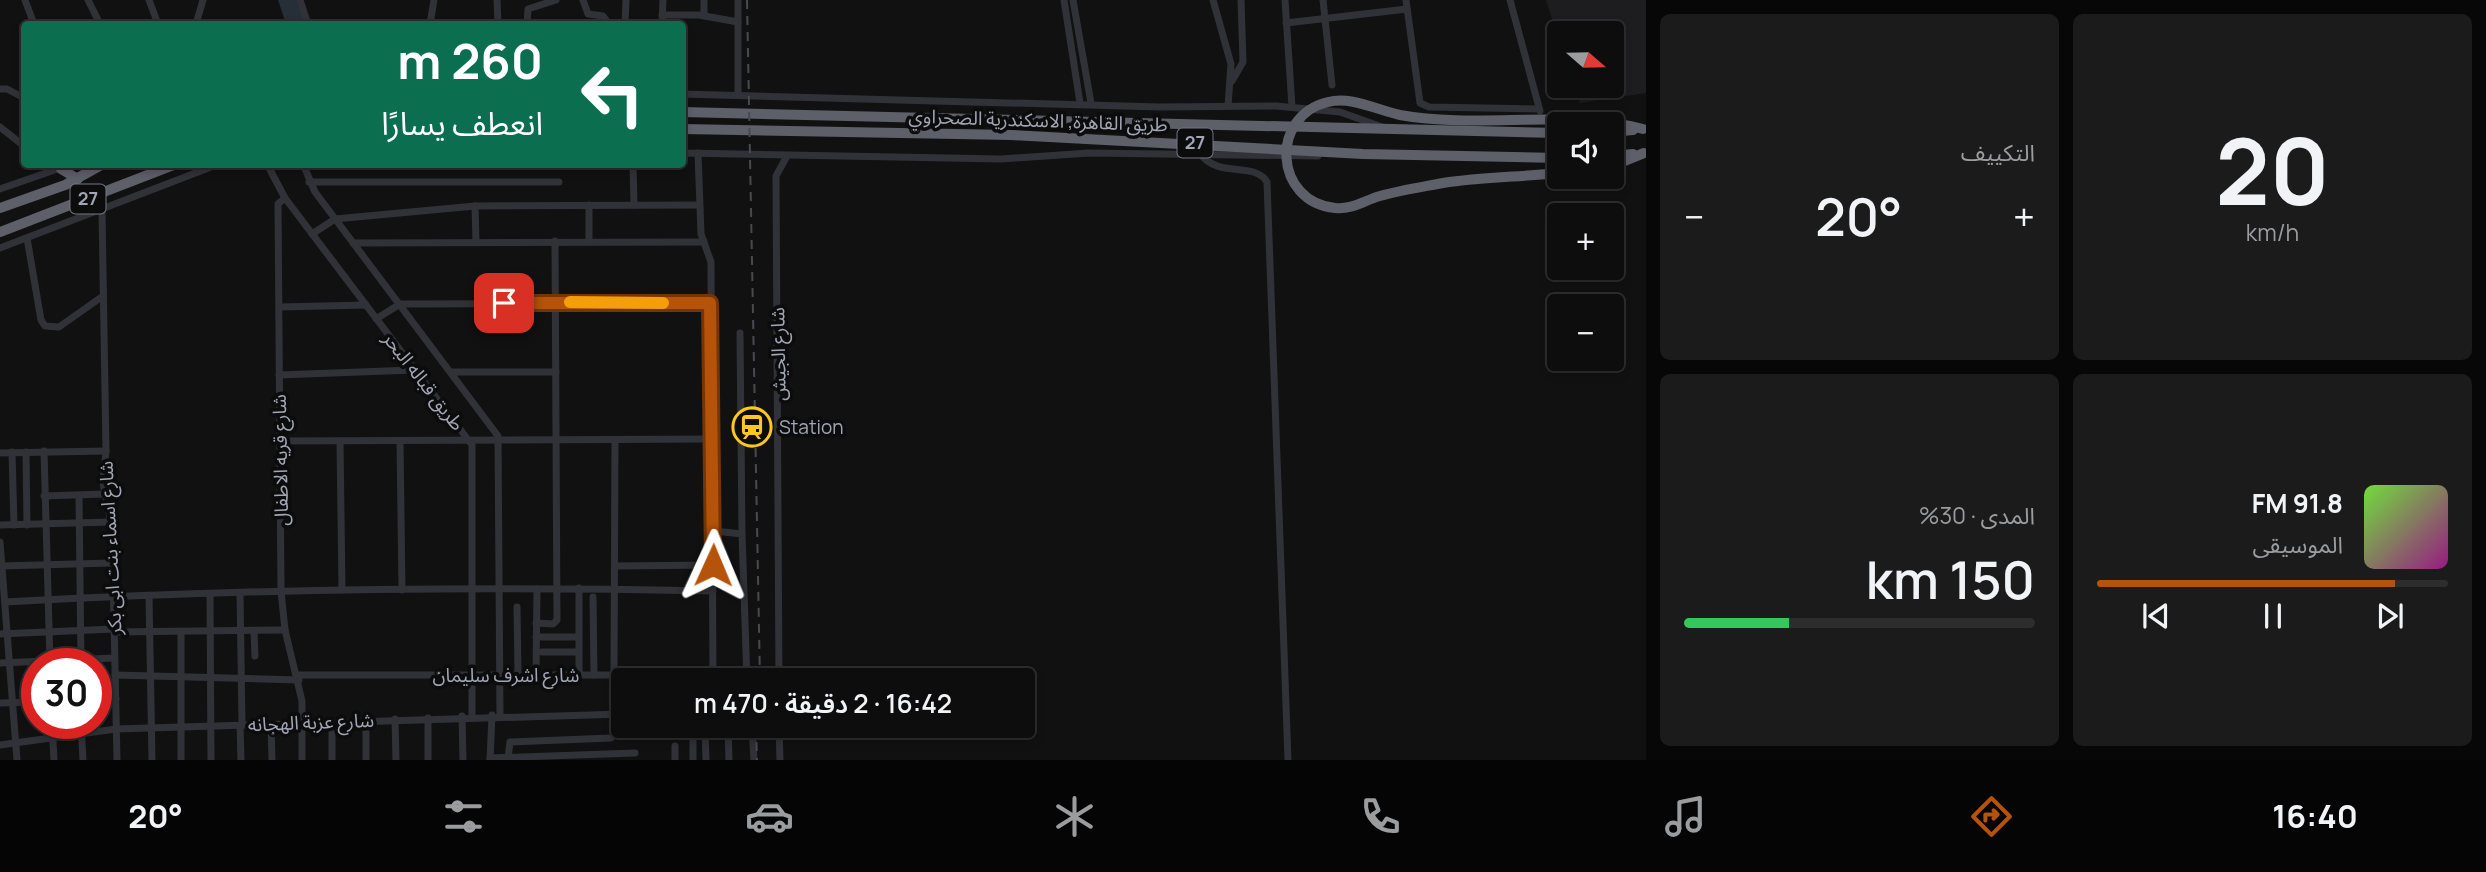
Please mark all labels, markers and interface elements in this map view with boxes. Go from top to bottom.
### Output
north arrow [1547,21,1624,98]
map controls [1547,21,1624,371]
text: 260 m [397,27,543,94]
icon: left [567,49,658,140]
text: انعطف يسارًا [381,101,543,145]
street label: طريق القاهرة, الاسكندرية الصحراوي [908,102,1168,140]
text: 20 [2215,108,2330,232]
button: sound [1547,112,1624,189]
road number: 27 [1178,128,1212,158]
text: التكييف [1961,136,2035,168]
text: 20° [1815,181,1902,252]
road number: 27 [70,184,106,214]
text: − [1684,190,1705,242]
text: + [2013,190,2035,242]
button: + [1547,203,1624,280]
text: km/h [2246,216,2299,248]
pin [474,273,534,333]
icon: arrive [485,284,523,322]
button: − [1547,294,1624,371]
street label: شارع الجيش [764,307,793,401]
street label: طريق قباله البحر [377,325,471,436]
street label: شارع قريه الاطفال [266,394,295,526]
station icon: Station [731,406,773,448]
place label: Station [779,414,843,440]
street label: شارع اسماء بنت ابى بكر [92,460,129,637]
text: 91.8 FM [2252,485,2343,521]
text: المدى · 30% [1919,499,2035,531]
position arrow [676,528,750,602]
text: الموسيقى [2252,528,2343,560]
text: 150 km [1866,544,2035,615]
icon: previous [2137,597,2175,635]
icon: pause [2254,597,2292,635]
icon: next [2371,597,2409,635]
speed limit sign: 30 [21,648,112,739]
street label: شارع اشرف سليمان [433,662,579,689]
text: 16:42 · 2 دقيقة · 470 m [694,685,952,721]
street label: شارع عزبة الهجانه [247,707,375,738]
icon: filters [439,792,488,841]
icon: car [745,792,794,841]
icon: climate [1050,792,1099,841]
icon: phone [1356,792,1405,841]
icon: music [1661,792,1710,841]
icon: directions [1967,792,2016,841]
text: 20° [128,794,183,838]
text: 16:40 [2272,794,2358,838]

